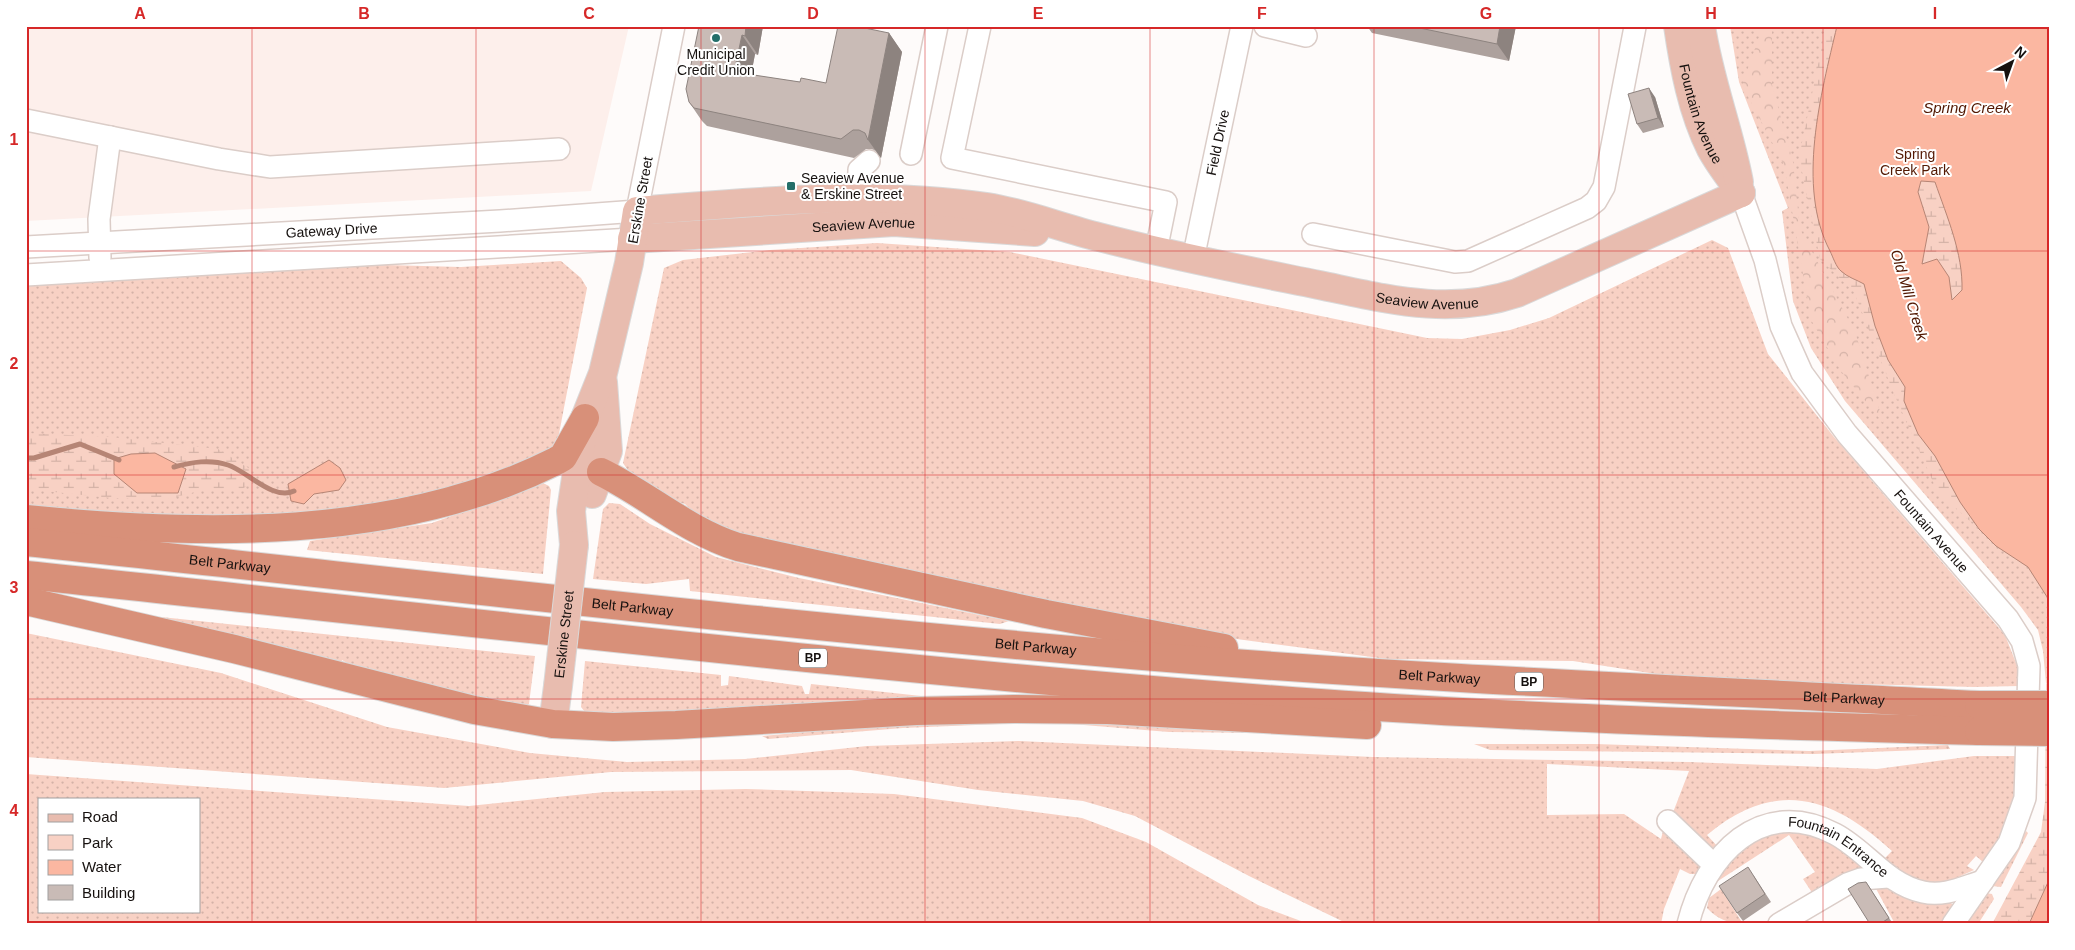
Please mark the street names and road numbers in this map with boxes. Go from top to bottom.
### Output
street label: Fountain Avenue [1676,62,1726,167]
street label: Field Drive [1203,108,1232,177]
street label: Erskine Street [624,155,656,245]
street label: Seaview Avenue [811,214,916,235]
street label: Gateway Drive [285,220,378,241]
street label: Seaview Avenue [1374,289,1480,312]
street label: Fountain Avenue [1891,486,1972,576]
street label: Belt Parkway [188,551,271,576]
street label: Erskine Street [551,590,577,679]
street label: Belt Parkway [591,595,674,619]
street label: Belt Parkway [994,635,1077,658]
road number: BP [799,648,827,668]
street label: Belt Parkway [1398,666,1481,687]
road number: BP [1515,672,1543,692]
street label: Belt Parkway [1803,688,1885,708]
street label: Fountain Entrance [1788,814,1892,881]

